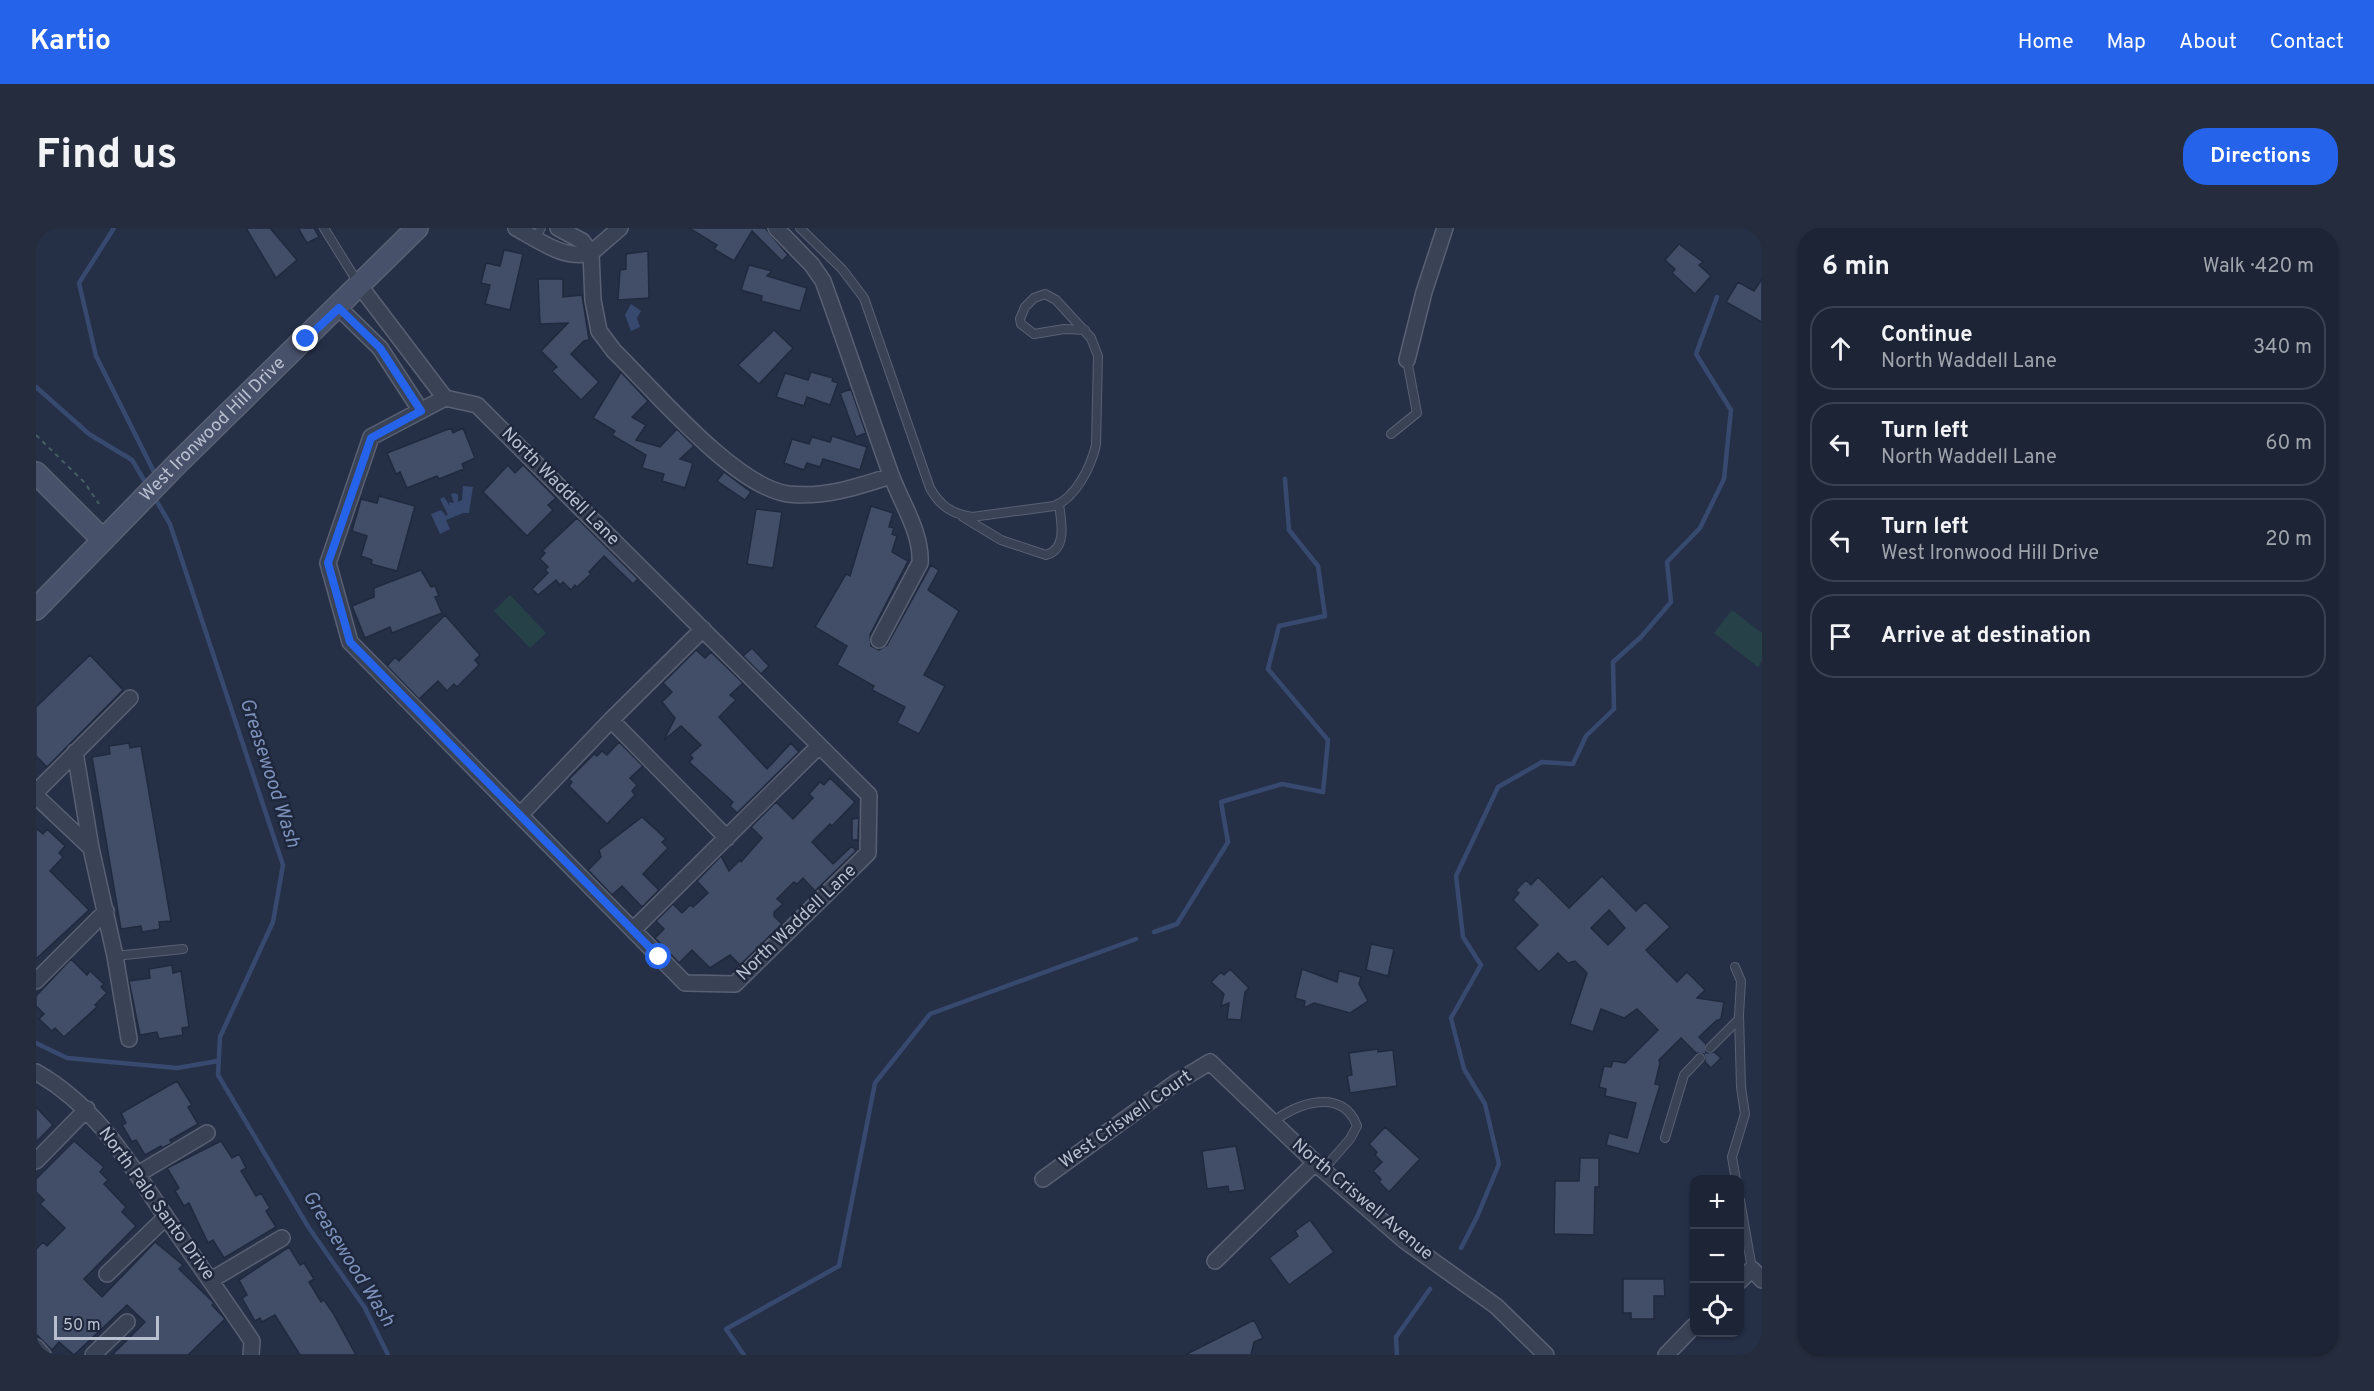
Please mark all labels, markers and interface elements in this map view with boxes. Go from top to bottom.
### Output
text: Kartio [30,24,111,60]
text: Home [2018,29,2074,56]
text: Map [2107,29,2146,56]
text: About [2179,29,2237,56]
text: Contact [2270,29,2344,56]
button: Directions [2183,128,2338,185]
text: Find us [36,130,177,183]
text: 6 min [1822,251,1890,284]
text: Walk · 420 m [2203,254,2314,280]
text: Continue [1881,322,1972,349]
route end [292,325,318,351]
icon: ahead [1824,332,1857,365]
text: 340 m [2253,335,2312,361]
text: North Waddell Lane [1881,349,2057,375]
street label: West Ironwood Hill Drive [135,352,291,507]
text: Turn left [1881,418,1969,445]
street label: North Waddell Lane [496,423,624,551]
icon: left [1824,428,1857,461]
text: 60 m [2266,431,2312,457]
text: North Waddell Lane [1881,445,2057,471]
text: Turn left [1881,514,1969,541]
icon: left [1824,524,1857,557]
text: 20 m [2265,527,2312,553]
text: West Ironwood Hill Drive [1881,541,2099,567]
icon: arrive [1824,620,1857,653]
text: Arrive at destination [1881,623,2091,650]
water label: Greasewood Wash [233,695,305,851]
street label: North Waddell Lane [732,860,862,986]
route start [645,943,671,969]
street label: West Criswell Court [1055,1066,1197,1174]
street label: North Palo Santo Drive [93,1123,219,1285]
street label: North Criswell Avenue [1287,1134,1437,1266]
map controls [1690,1175,1744,1337]
button: + [1690,1175,1744,1229]
water label: Greasewood Wash [296,1186,400,1332]
button: − [1690,1229,1744,1283]
button: locate [1690,1283,1744,1337]
scale bar [54,1313,159,1340]
text: 50 m [63,1316,101,1336]

